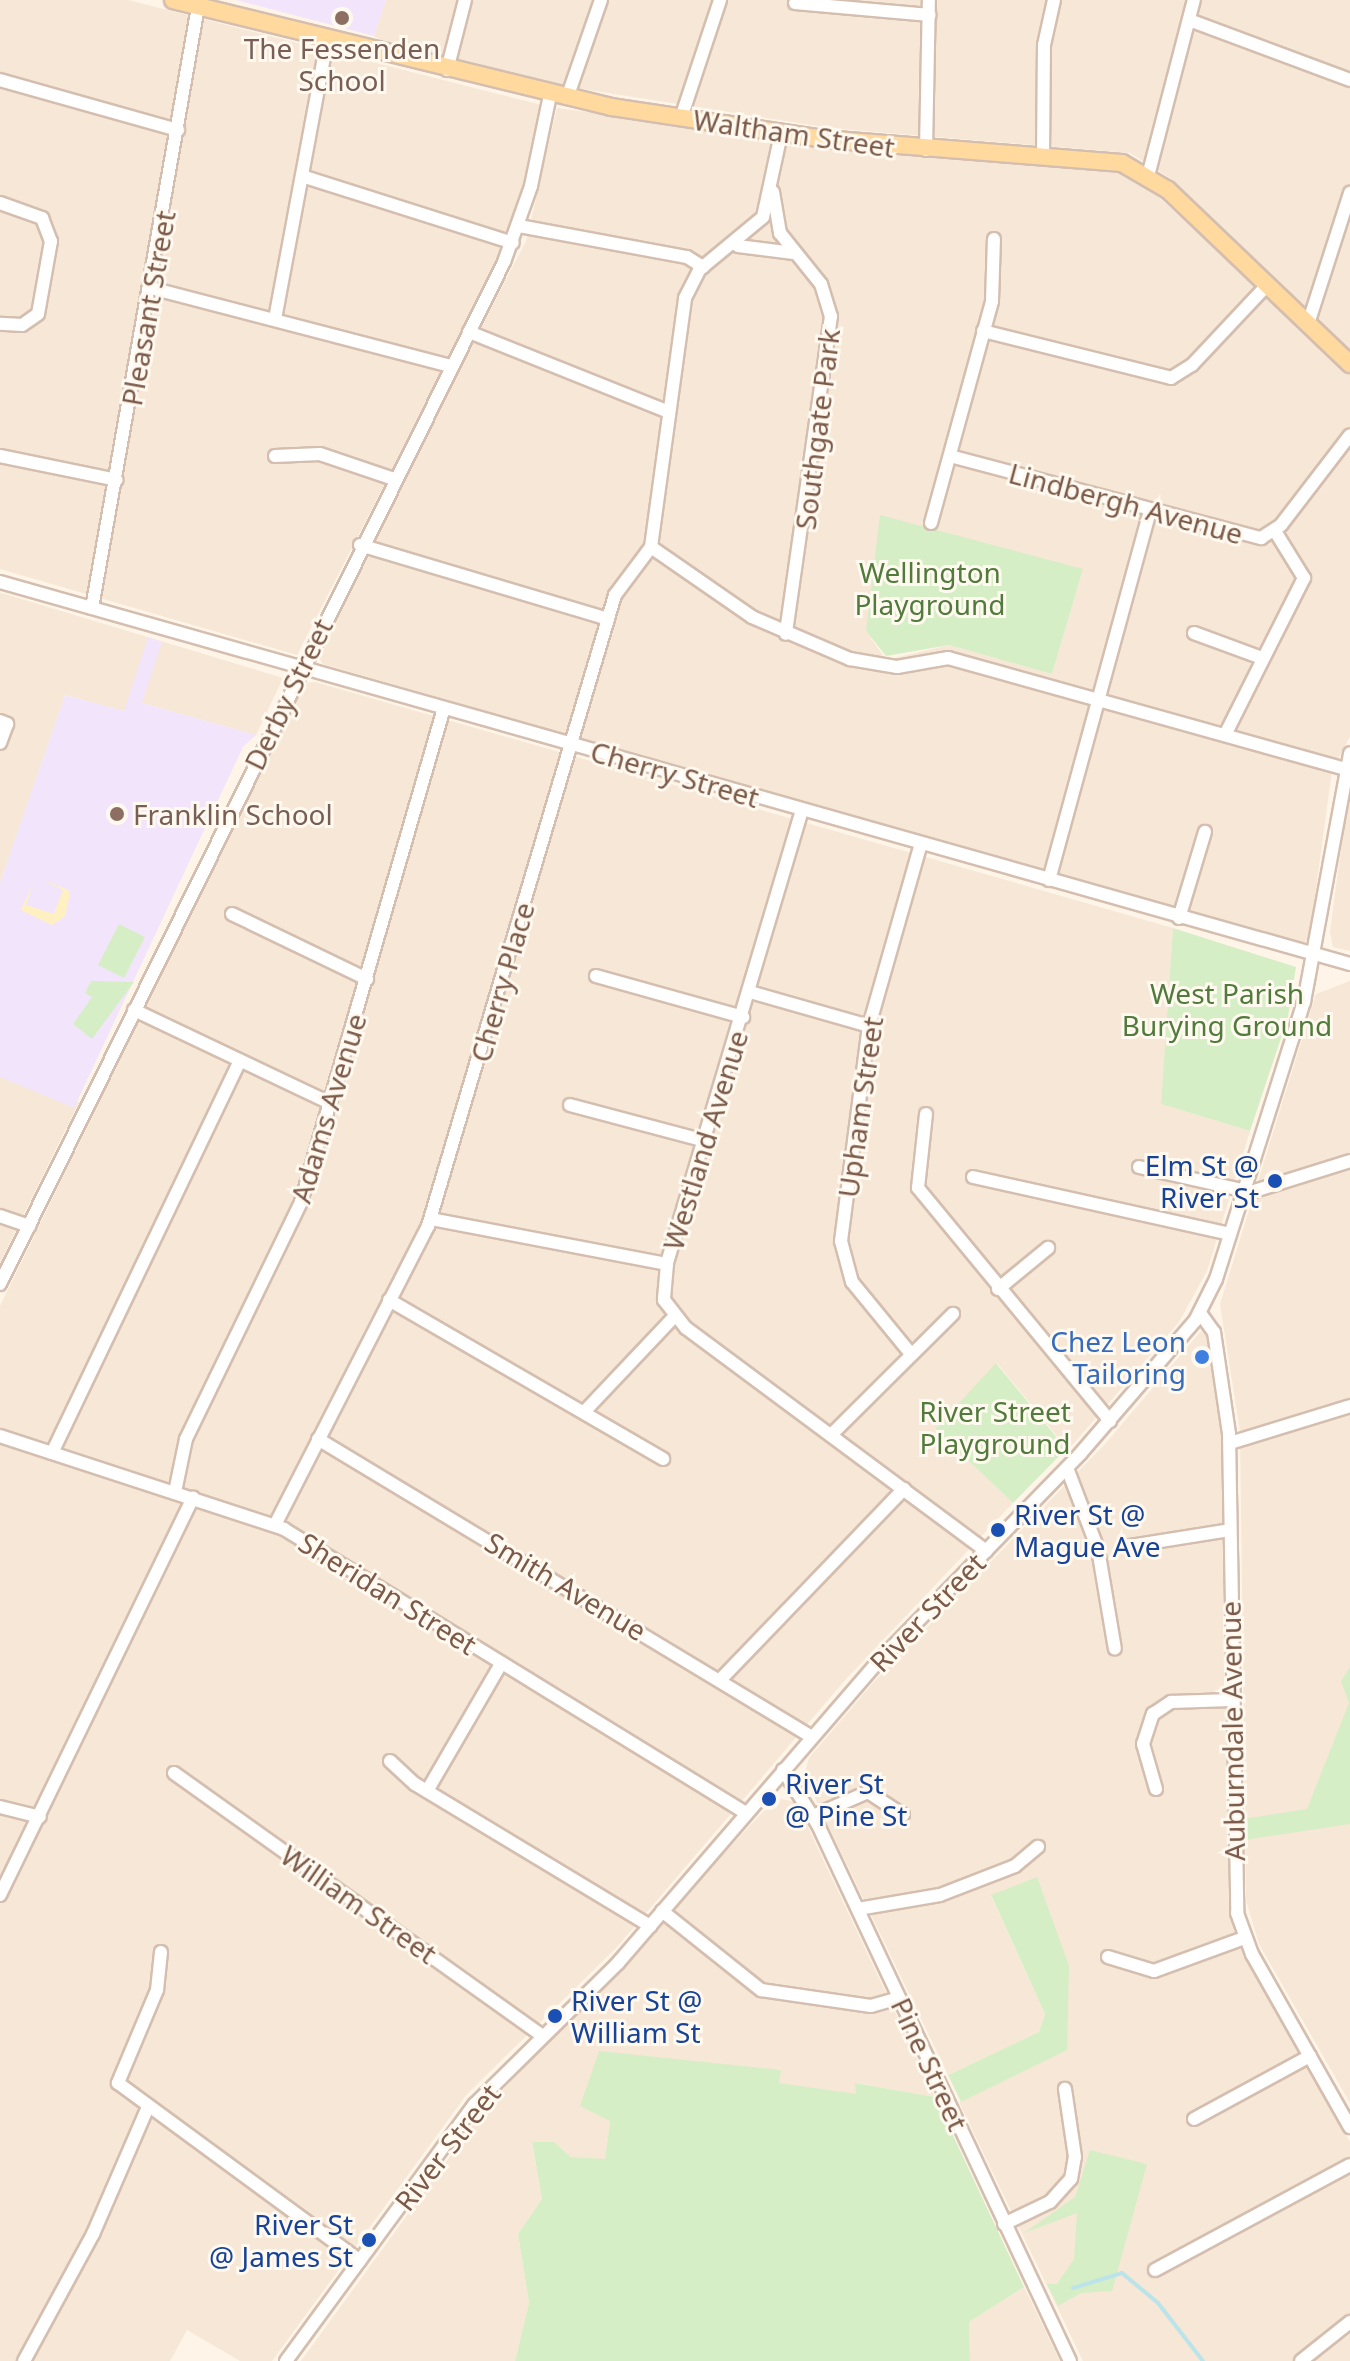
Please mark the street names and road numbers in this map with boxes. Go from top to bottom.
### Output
street label: Waltham Street [691,102,897,164]
street label: Pleasant Street [114,208,182,408]
street label: Southgate Park [788,327,846,531]
street label: Lindbergh Avenue [1005,456,1247,550]
street label: Derby Street [237,613,339,775]
street label: Cherry Street [587,734,763,814]
street label: Cherry Place [463,898,541,1066]
street label: Adams Avenue [283,1009,373,1207]
street label: Upham Street [831,1014,889,1200]
street label: Westland Avenue [656,1026,754,1254]
street label: Sheridan Street [293,1525,483,1661]
street label: Smith Avenue [479,1525,653,1647]
street label: River Street [862,1546,992,1678]
street label: Auburndale Avenue [1213,1601,1251,1861]
street label: William Street [275,1838,443,1970]
street label: Pine Street [885,1992,975,2136]
street label: River Street [387,2077,507,2217]

